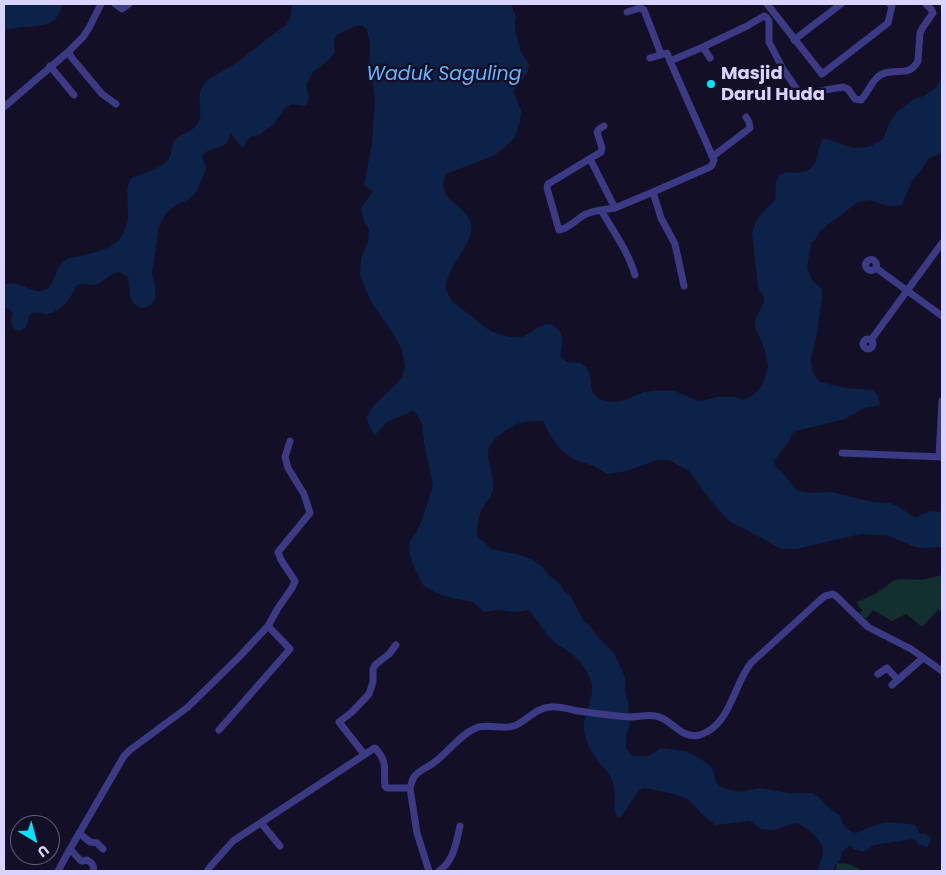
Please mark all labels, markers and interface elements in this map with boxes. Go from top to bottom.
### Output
place label: Masjid Darul Huda [721,63,825,106]
water label: Waduk Saguling [366,64,522,86]
marker: Masjid Darul Huda [705,78,717,90]
north arrow [10,815,60,865]
text: U [33,840,53,862]

